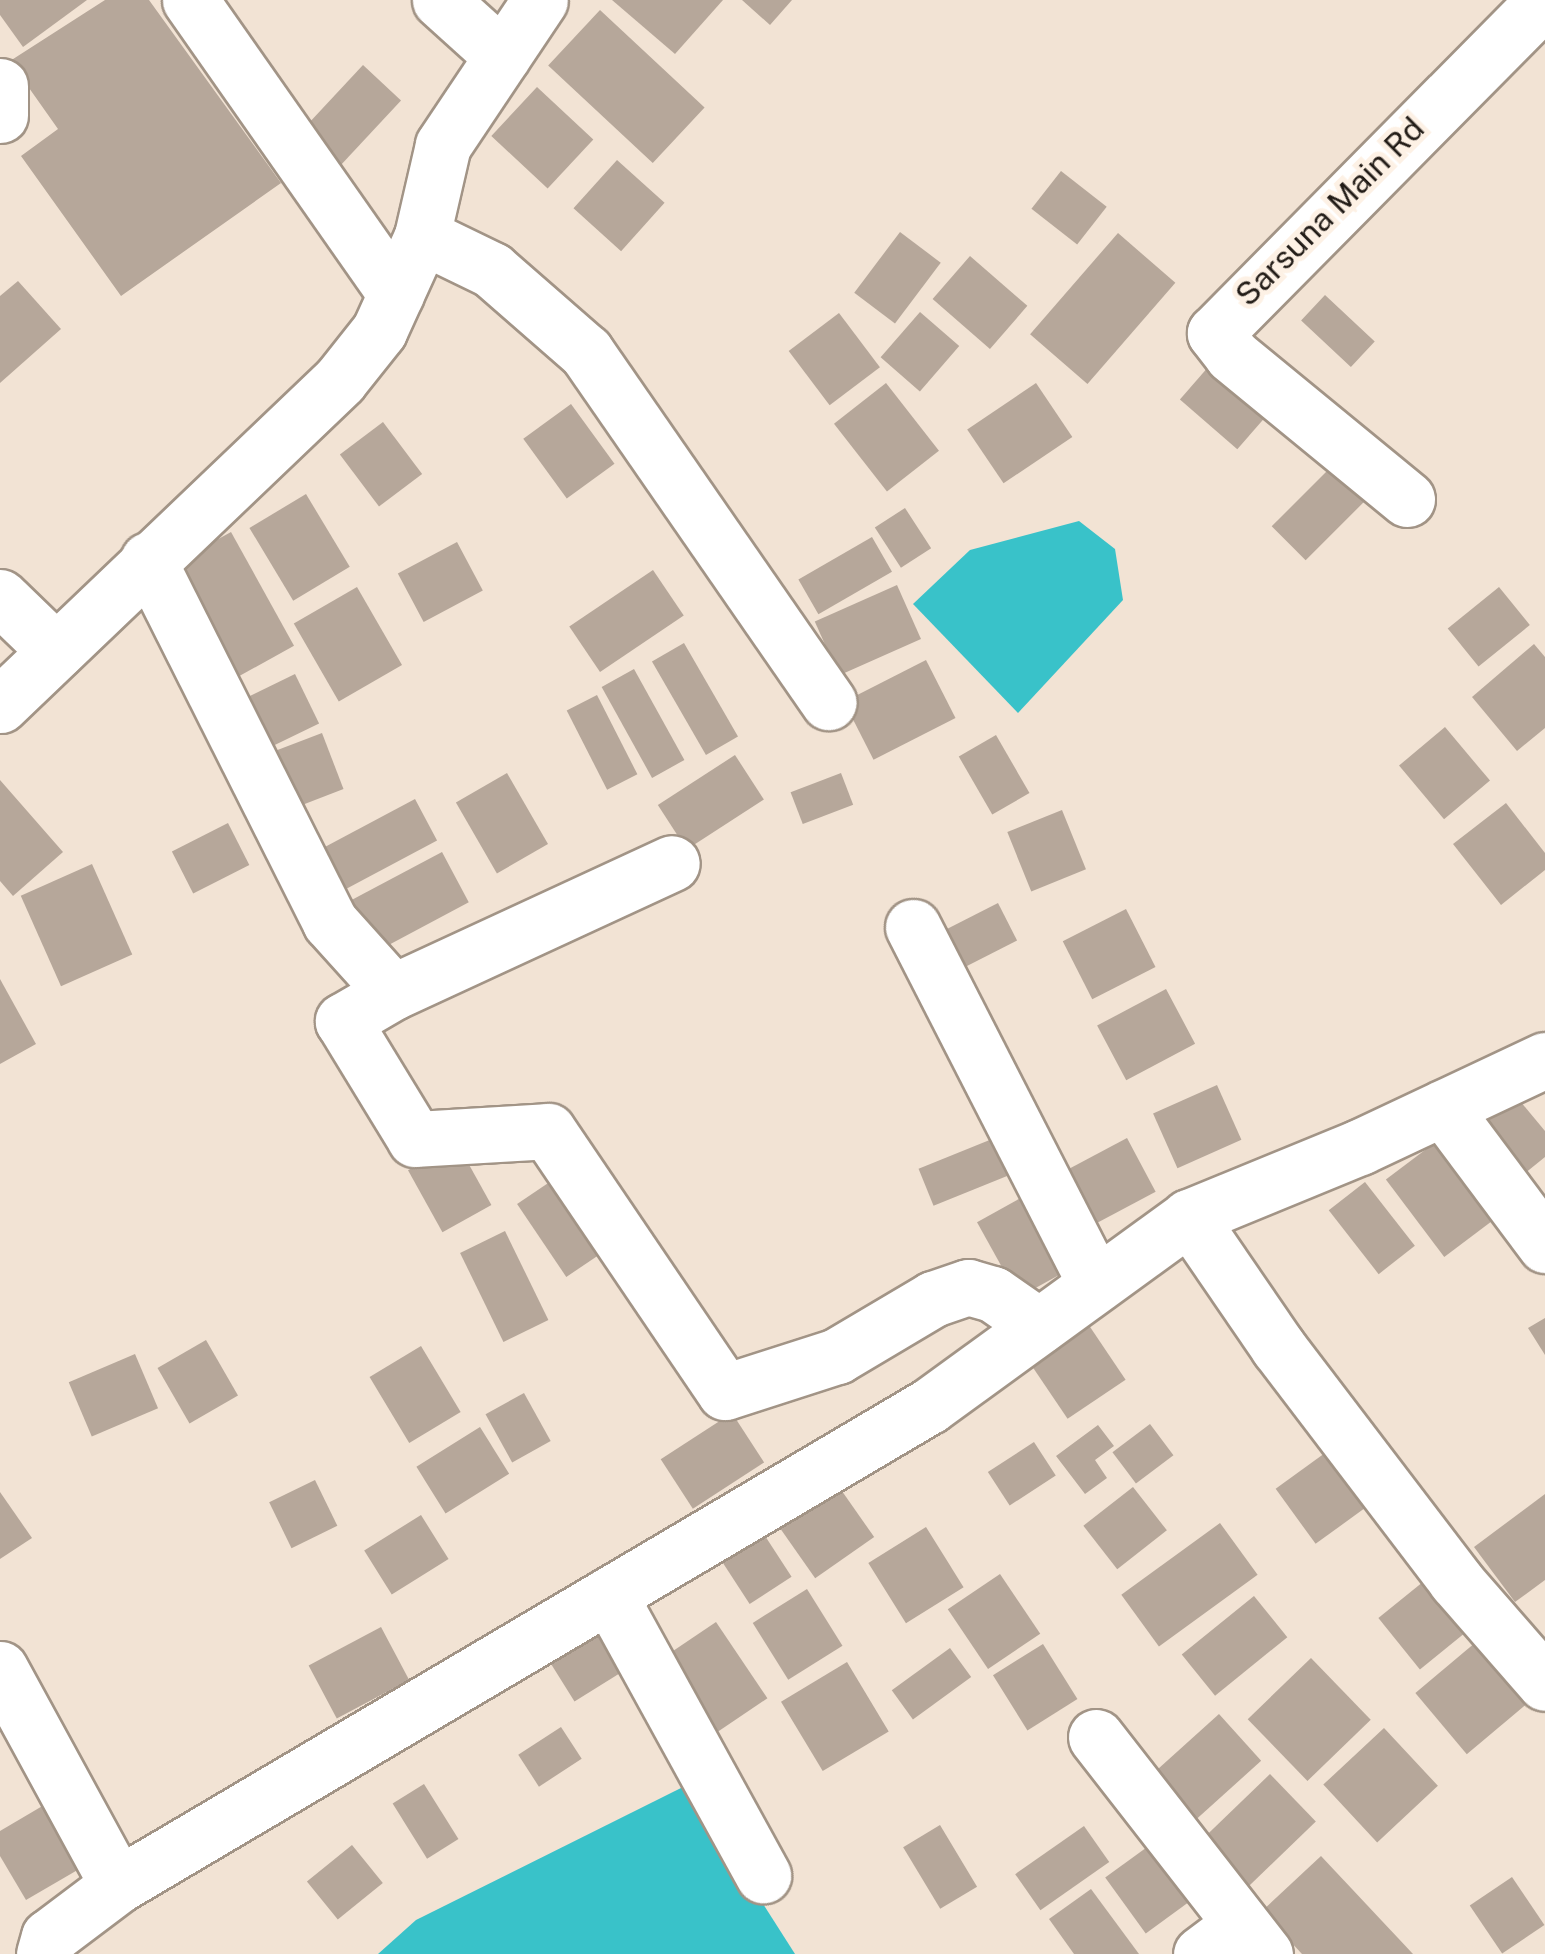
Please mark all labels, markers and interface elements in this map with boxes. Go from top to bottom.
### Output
street label: Sarsuna Main Rd [1228,110,1432,314]

